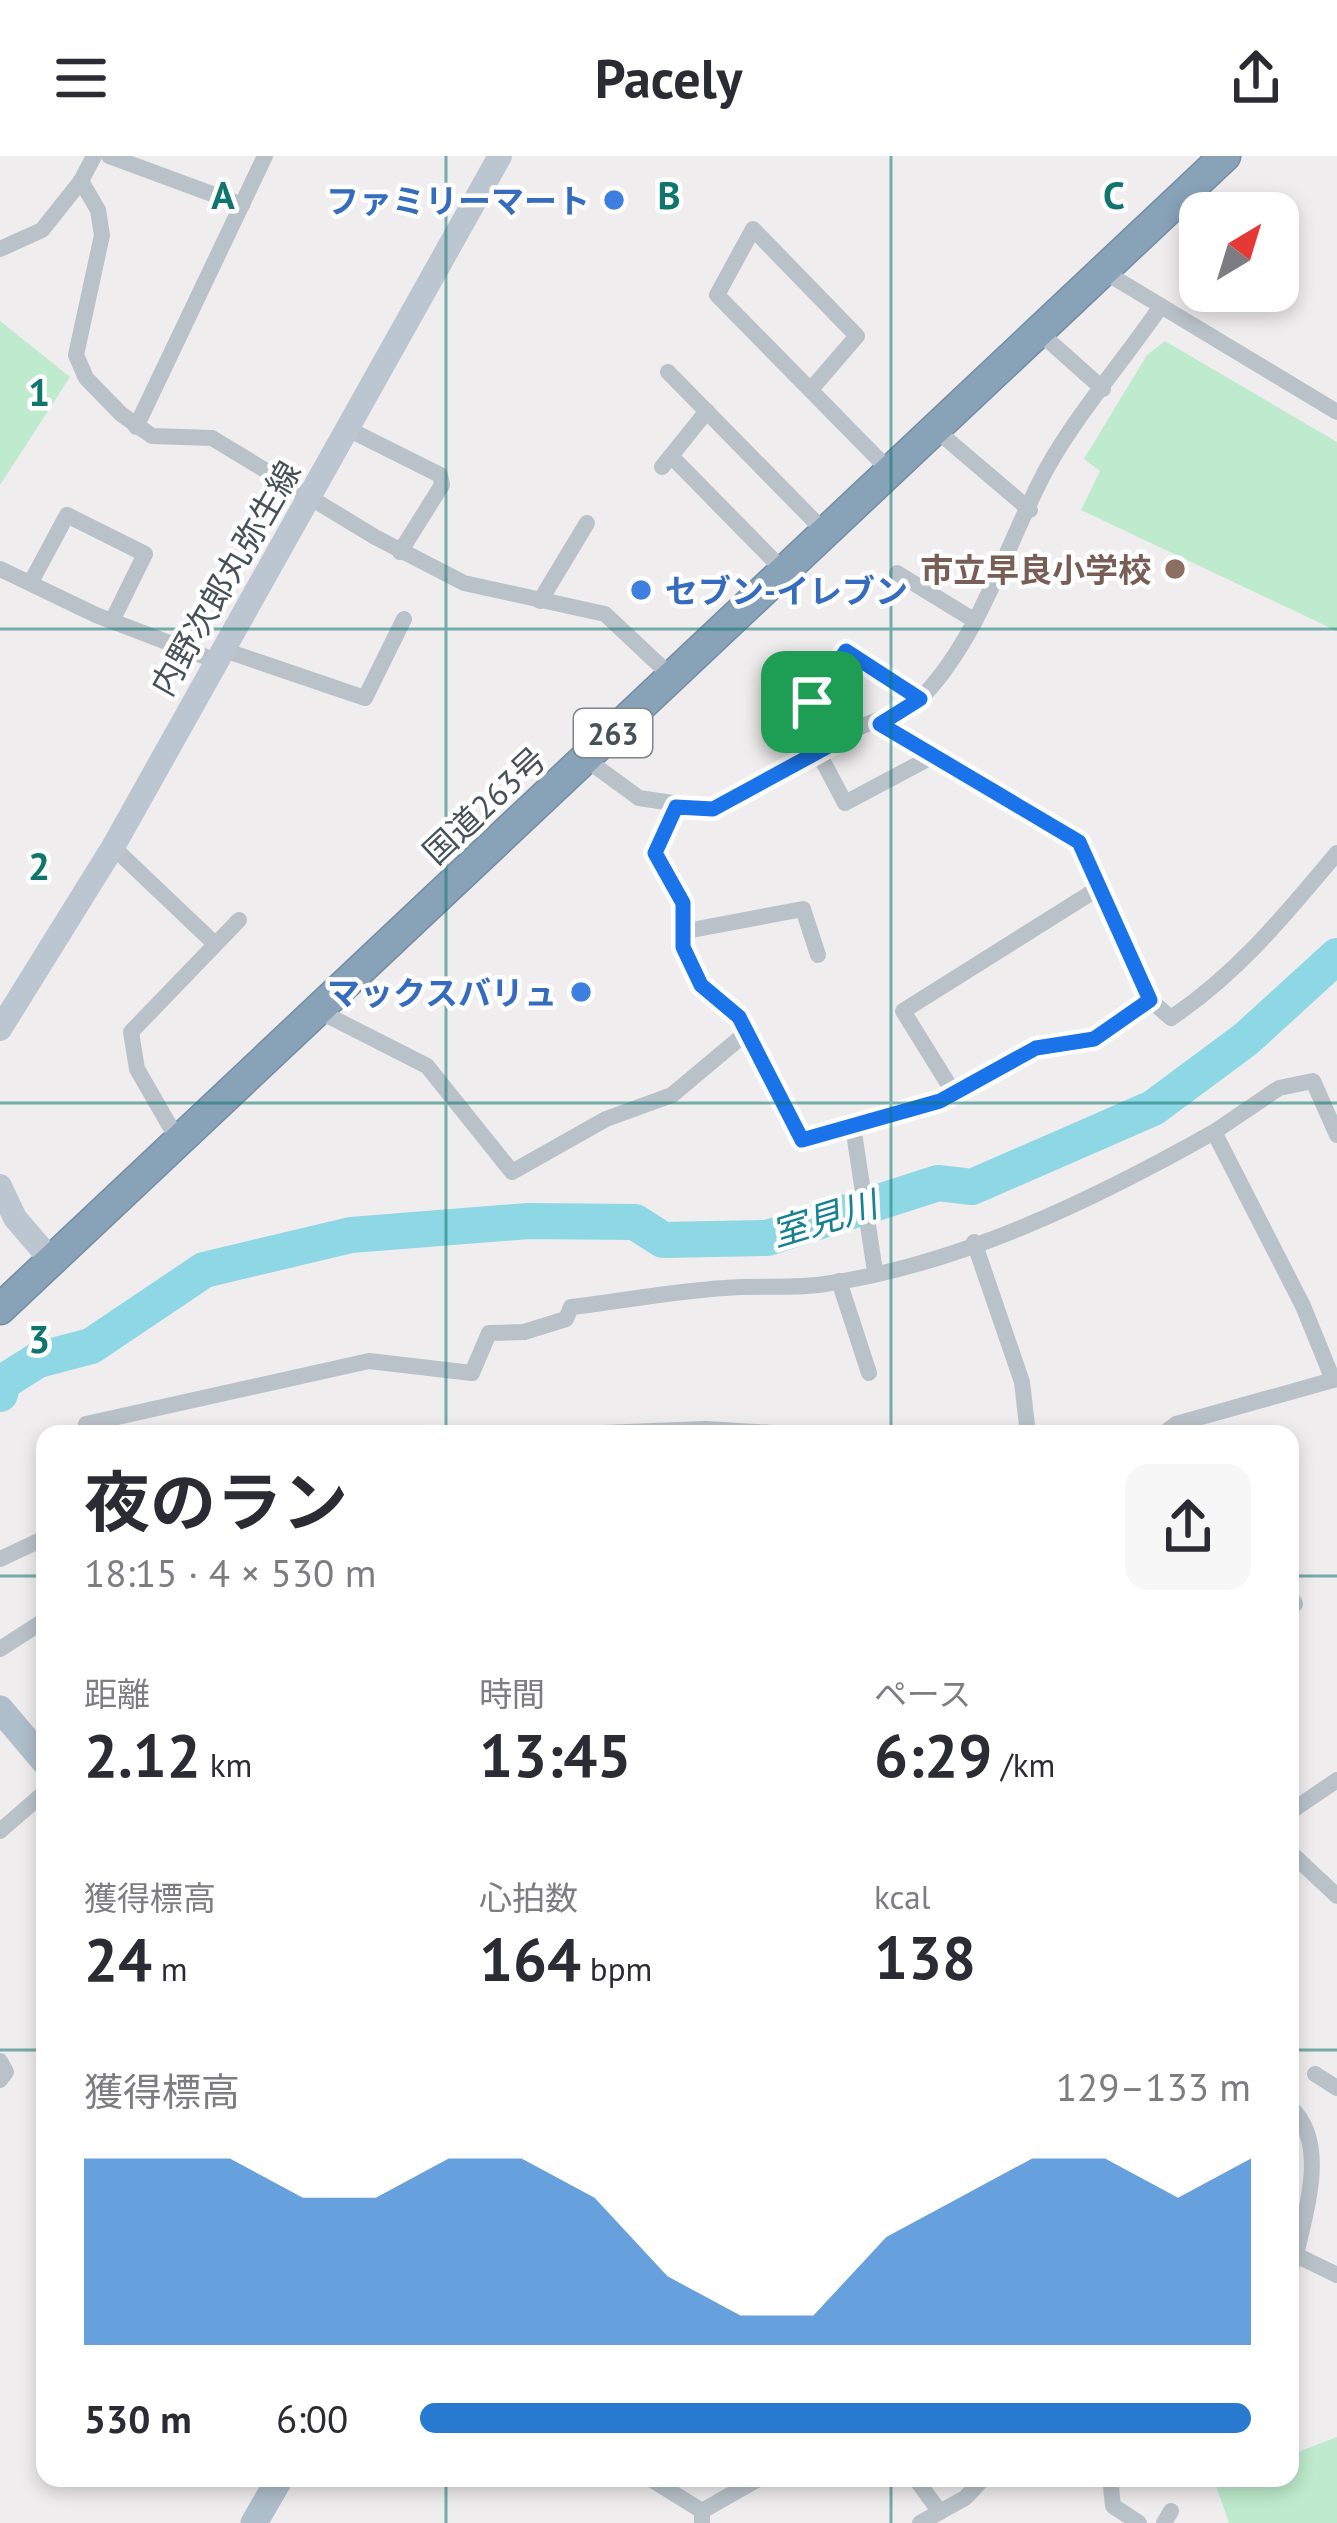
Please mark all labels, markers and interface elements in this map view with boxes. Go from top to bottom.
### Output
text: Pacely [595,43,742,113]
icon: menu [48,45,114,111]
icon: share [1223,45,1289,111]
text: A [211,169,235,220]
text: B [657,169,681,220]
text: C [1103,169,1125,220]
place label: ファミリーマート [326,179,590,222]
marker: ファミリーマート [601,187,627,213]
north arrow [1179,192,1299,312]
map controls [1179,192,1299,312]
text: 1 [28,366,50,417]
street label: 内野次郎丸弥生線 [140,453,310,703]
place label: 市立早良小学校 [920,548,1151,591]
marker: 市立早良小学校 [1162,556,1188,582]
place label: セブン-イレブン [665,569,908,612]
marker: セブン-イレブン [628,577,654,603]
pin [761,651,863,753]
icon: arrive [779,669,845,735]
road number: 263 [574,709,652,757]
street label: 国道263号 [413,737,555,873]
text: 2 [28,840,50,891]
place label: マックスバリュ [327,971,557,1014]
marker: マックスバリュ [568,979,594,1005]
water label: 室見川 [765,1179,886,1256]
text: 3 [28,1313,50,1364]
text: 夜のラン [84,1459,348,1544]
button: share [1125,1464,1251,1590]
text: 18:15 · 4 × 530 m [84,1547,376,1598]
text: 距離 [84,1672,150,1715]
text: 時間 [479,1672,545,1715]
text: ペース [874,1672,971,1715]
text: 2.12 [84,1716,201,1794]
text: 13:45 [479,1716,631,1794]
text: 6:29 [874,1716,992,1794]
text: km [201,1743,252,1786]
text: /km [992,1743,1055,1786]
text: kcal [874,1875,930,1918]
text: 獲得標高 [84,1876,216,1919]
text: 心拍数 [479,1876,578,1919]
text: 138 [874,1918,976,1996]
text: 24 [84,1920,152,1998]
text: 164 [479,1920,581,1998]
text: m [152,1947,188,1990]
text: bpm [581,1947,652,1990]
text: 129–133 m [1056,2061,1251,2112]
text: 獲得標高 [84,2066,240,2117]
text: 530 m [84,2393,192,2444]
text: 6:00 [276,2393,348,2444]

